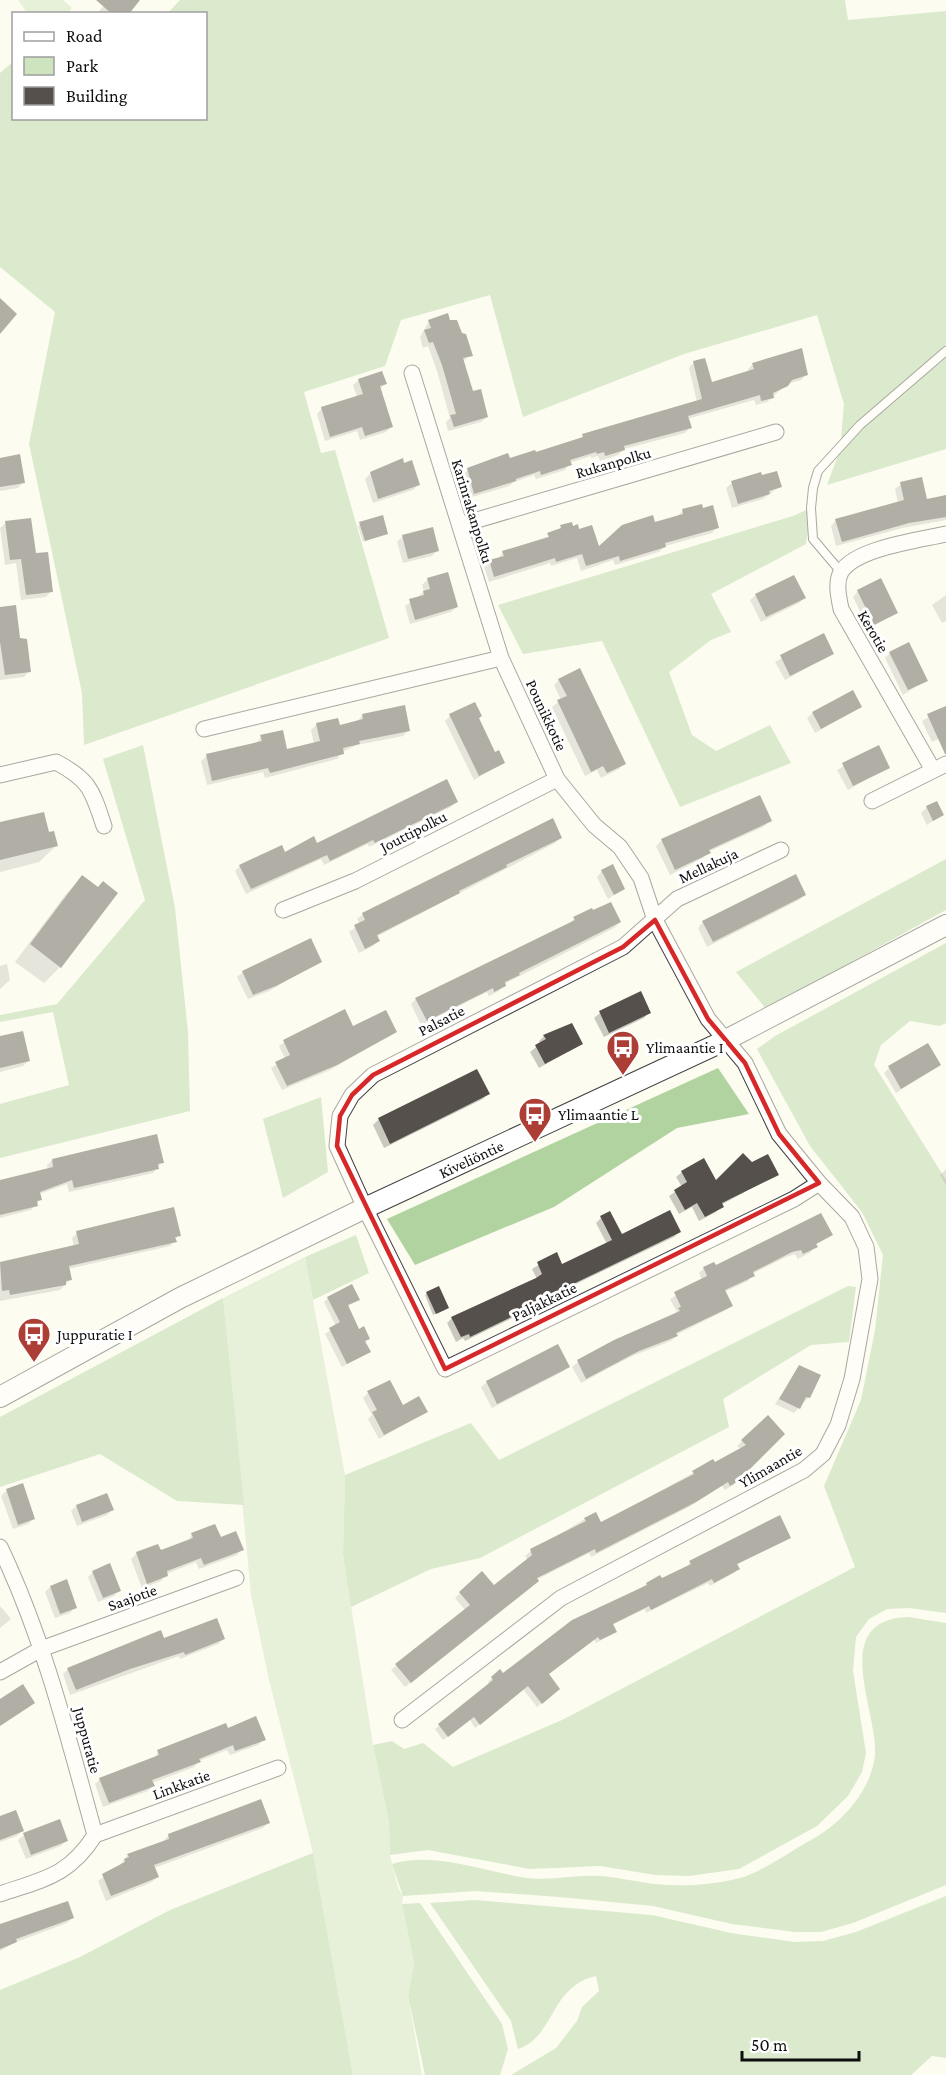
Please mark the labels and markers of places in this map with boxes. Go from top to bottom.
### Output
bus stop icon: Ylimaantie I [605,1029,641,1076]
place label: Ylimaantie I [646,1039,724,1056]
bus stop icon: Ylimaantie L [517,1096,553,1143]
place label: Ylimaantie L [558,1106,639,1123]
bus stop icon: Juppuratie I [16,1316,52,1363]
place label: Juppuratie I [55,1326,133,1344]

